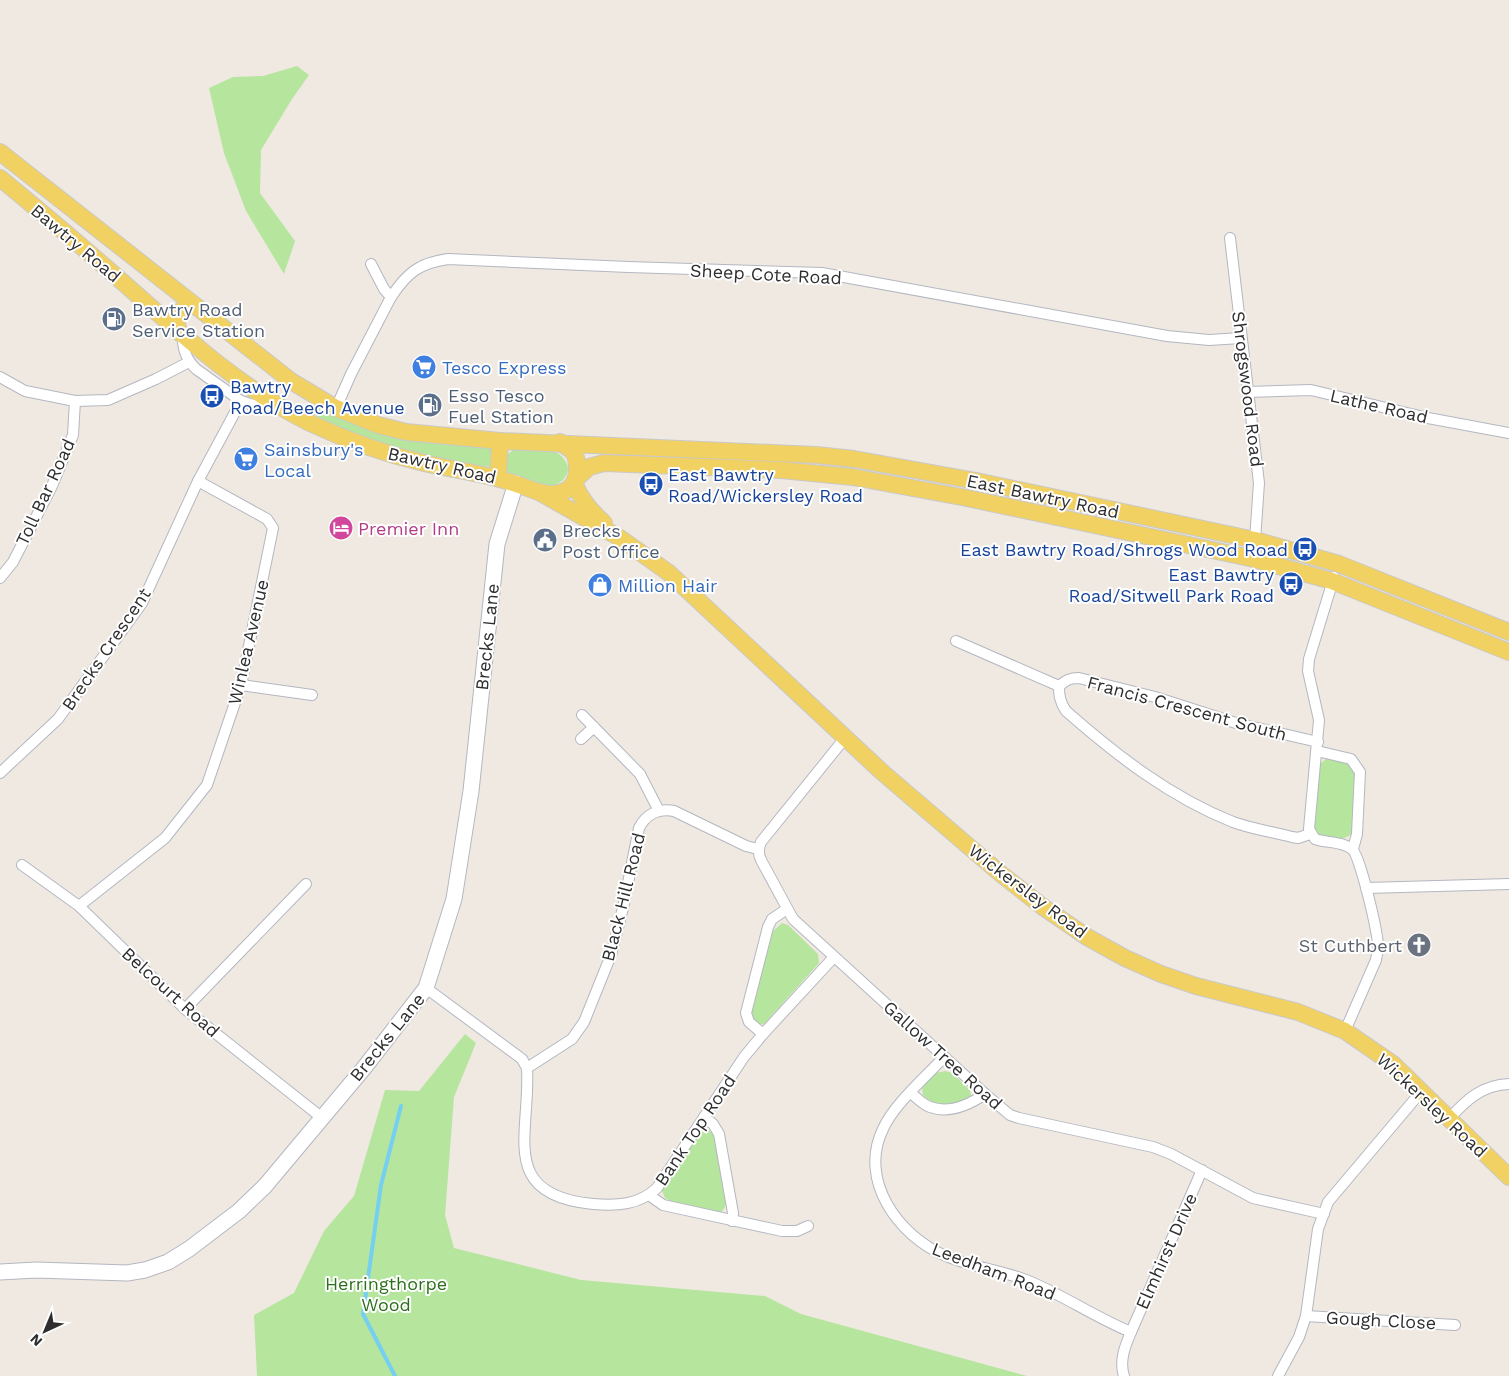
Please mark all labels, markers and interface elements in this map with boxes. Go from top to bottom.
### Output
street label: Bawtry Road [27,199,125,287]
street label: Sheep Cote Road [690,260,842,288]
place label: Bawtry Road Service Station [132,299,265,341]
fuel station icon: Bawtry Road Service Station [101,306,127,332]
street label: Shrogswood Road [1228,310,1268,468]
supermarket icon: Tesco Express [411,354,437,380]
place label: Tesco Express [442,357,567,378]
place label: Bawtry Road/Beech Avenue [230,376,405,418]
bus stop icon: Bawtry Road/Beech Avenue [199,383,225,409]
place label: Esso Tesco Fuel Station [448,385,554,427]
street label: Lathe Road [1328,385,1430,427]
fuel station icon: Esso Tesco Fuel Station [417,392,443,418]
street label: Toll Bar Road [11,435,79,549]
place label: Sainsbury's Local [264,439,363,481]
street label: Bawtry Road [386,442,498,488]
supermarket icon: Sainsbury's Local [233,446,259,472]
place label: East Bawtry Road/Wickersley Road [668,464,863,506]
street label: East Bawtry Road [965,470,1121,522]
bus stop icon: East Bawtry Road/Wickersley Road [638,471,664,497]
hotel icon: Premier Inn [328,515,354,541]
place label: Premier Inn [358,518,459,539]
place label: Brecks Post Office [562,520,660,562]
public building icon: Brecks Post Office [532,527,558,553]
bus stop icon: East Bawtry Road/Shrogs Wood Road [1292,536,1318,562]
place label: East Bawtry Road/Shrogs Wood Road [960,539,1288,560]
place label: East Bawtry Road/Sitwell Park Road [1069,564,1275,606]
bus stop icon: East Bawtry Road/Sitwell Park Road [1278,571,1304,597]
shop icon: Million Hair [587,572,613,598]
place label: Million Hair [618,575,717,596]
street label: Winlea Avenue [223,577,273,707]
street label: Brecks Crescent [57,583,155,714]
street label: Brecks Lane [471,583,503,691]
street label: Francis Crescent South [1085,671,1289,745]
street label: Black Hill Road [597,830,649,964]
street label: Wickersley Road [964,840,1092,942]
church icon: St Cuthbert [1406,932,1432,958]
place label: St Cuthbert [1299,935,1402,956]
street label: Belcourt Road [118,943,224,1041]
street label: Brecks Lane [345,989,429,1085]
street label: Gallow Tree Road [879,996,1007,1114]
street label: Wickersley Road [1372,1048,1492,1162]
street label: Bank Top Road [650,1070,740,1190]
street label: Elmhirst Drive [1131,1190,1201,1312]
street label: Leedham Road [929,1238,1059,1304]
park label: Herringthorpe Wood [325,1273,447,1315]
north arrow [20,1306,70,1356]
street label: Gough Close [1325,1307,1437,1333]
text: N [27,1331,45,1350]

